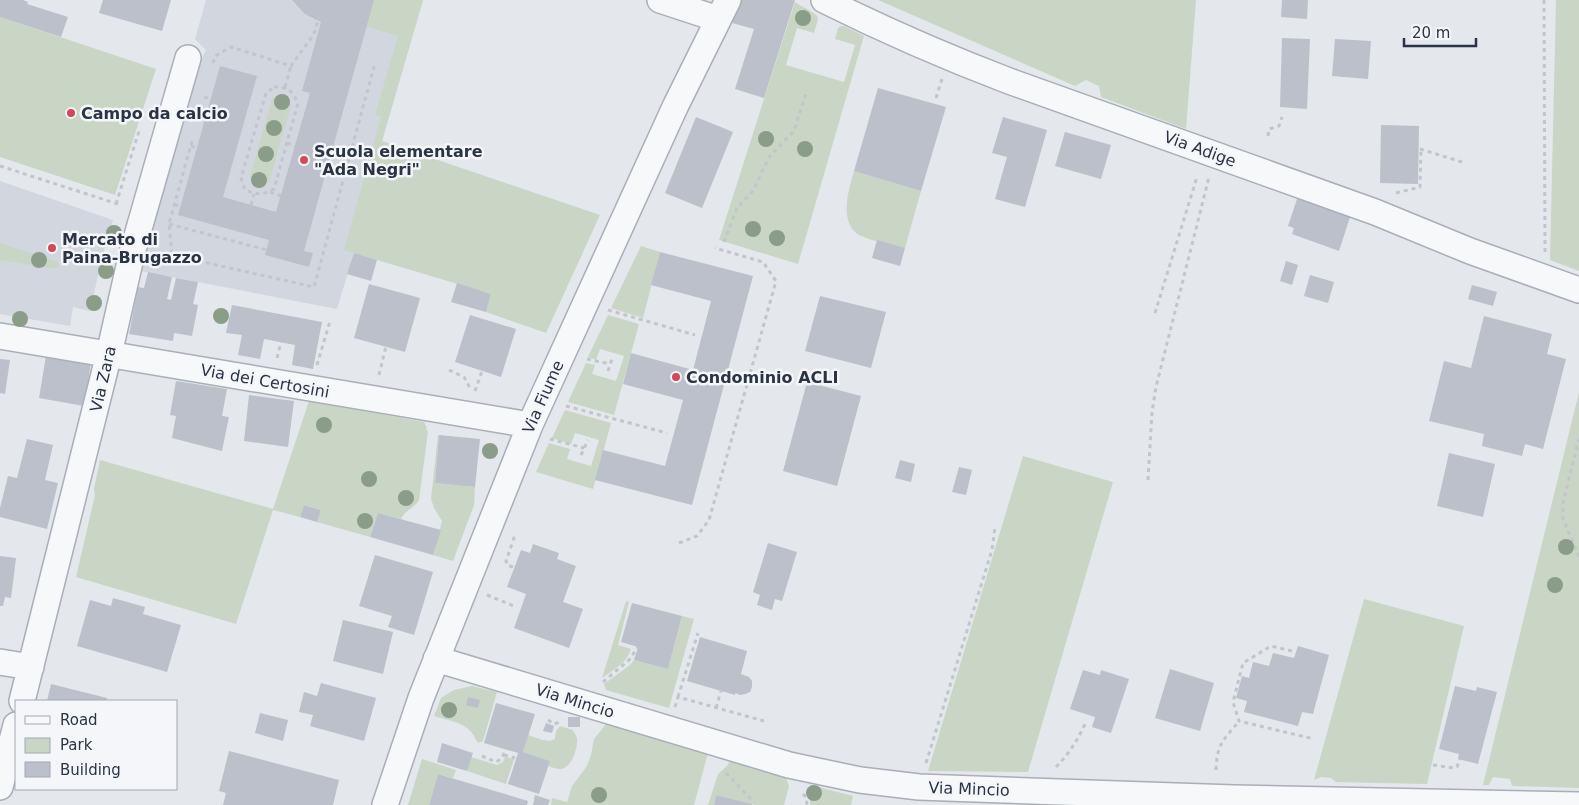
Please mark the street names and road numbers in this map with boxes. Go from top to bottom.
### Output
street label: Via Adige [1161,127,1239,171]
street label: Via Zara [86,344,120,414]
street label: Via Fiume [518,358,568,436]
street label: Via dei Certosini [199,360,331,402]
street label: Via Mincio [533,680,617,722]
street label: Via Mincio [928,778,1010,800]

